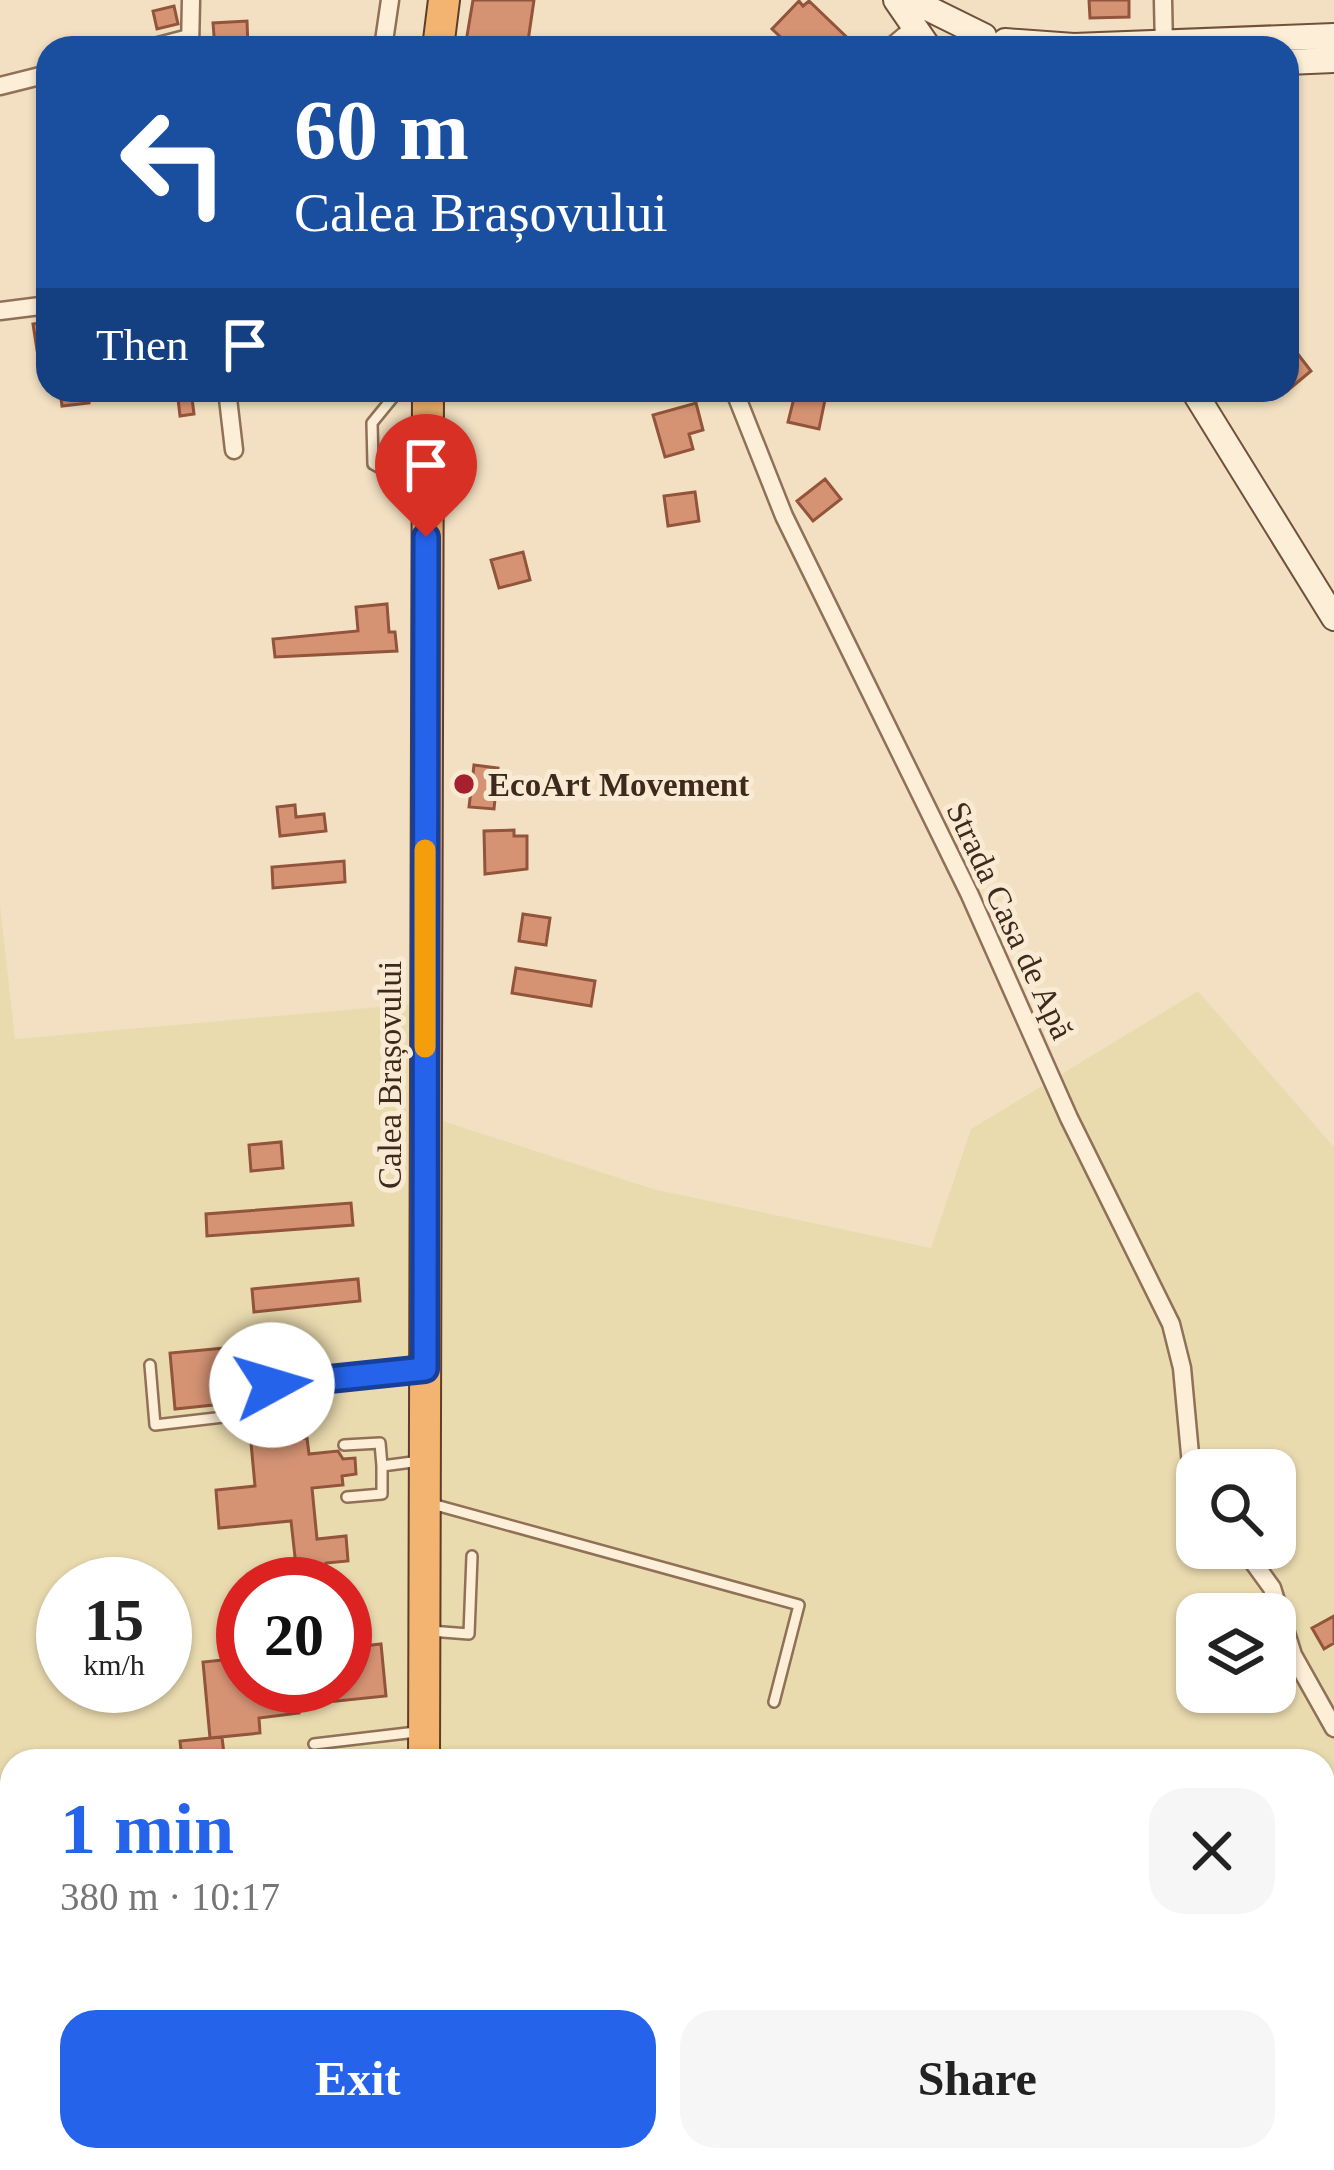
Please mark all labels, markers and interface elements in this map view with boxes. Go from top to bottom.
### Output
icon: left [96,84,252,240]
text: 60 m [294,84,469,177]
text: Calea Brașovului [294,183,667,243]
icon: arrive [212,312,278,378]
text: Then [96,320,188,370]
pin [375,414,477,537]
icon: arrive [393,432,459,498]
place label: EcoArt Movement [488,767,749,803]
marker: EcoArt Movement [451,771,477,797]
street label: Strada Casa de Apă [939,796,1081,1045]
street label: Calea Brașovului [372,961,409,1189]
position arrow [209,1322,335,1448]
map controls [1176,1449,1296,1713]
button: search [1176,1449,1296,1569]
speed limit sign: 20 [216,1557,372,1713]
text: 15 [84,1587,144,1653]
button: layers [1176,1593,1296,1713]
text: km/h [83,1648,145,1681]
button: close [1149,1788,1275,1914]
text: 1 min [60,1789,234,1869]
text: 380 m · 10:17 [60,1875,280,1918]
button: Exit [60,2010,656,2148]
button: Share [680,2010,1275,2148]

